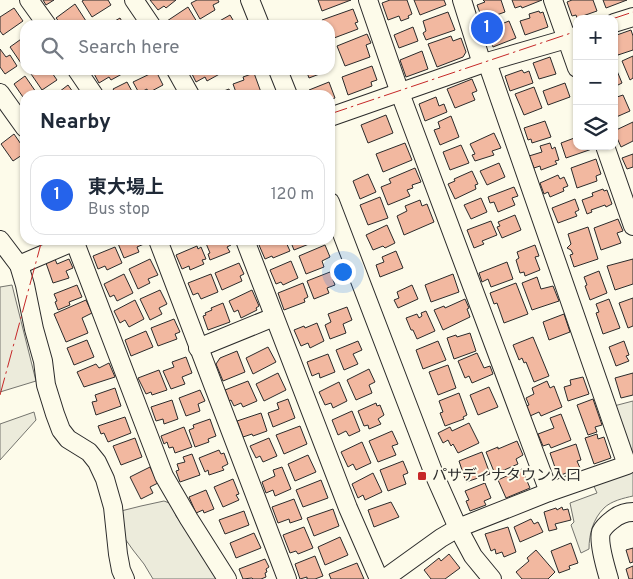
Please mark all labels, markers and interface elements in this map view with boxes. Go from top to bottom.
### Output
pin: 1 [471,9,503,47]
map controls [573,15,618,150]
button: + [573,15,618,60]
search box [20,20,335,75]
icon: search [38,34,66,62]
text: Search here [78,36,180,60]
button: − [573,60,618,105]
button: layers [573,105,618,150]
text: Nearby [40,109,111,136]
text: 東大場上 [88,176,164,200]
text: 1 [54,185,60,205]
text: 120 m [271,185,314,205]
text: Bus stop [88,200,150,220]
your location [330,259,356,285]
place label: パサディナタウン入口 [432,467,581,486]
marker: パサディナタウン入口 [416,470,428,482]

